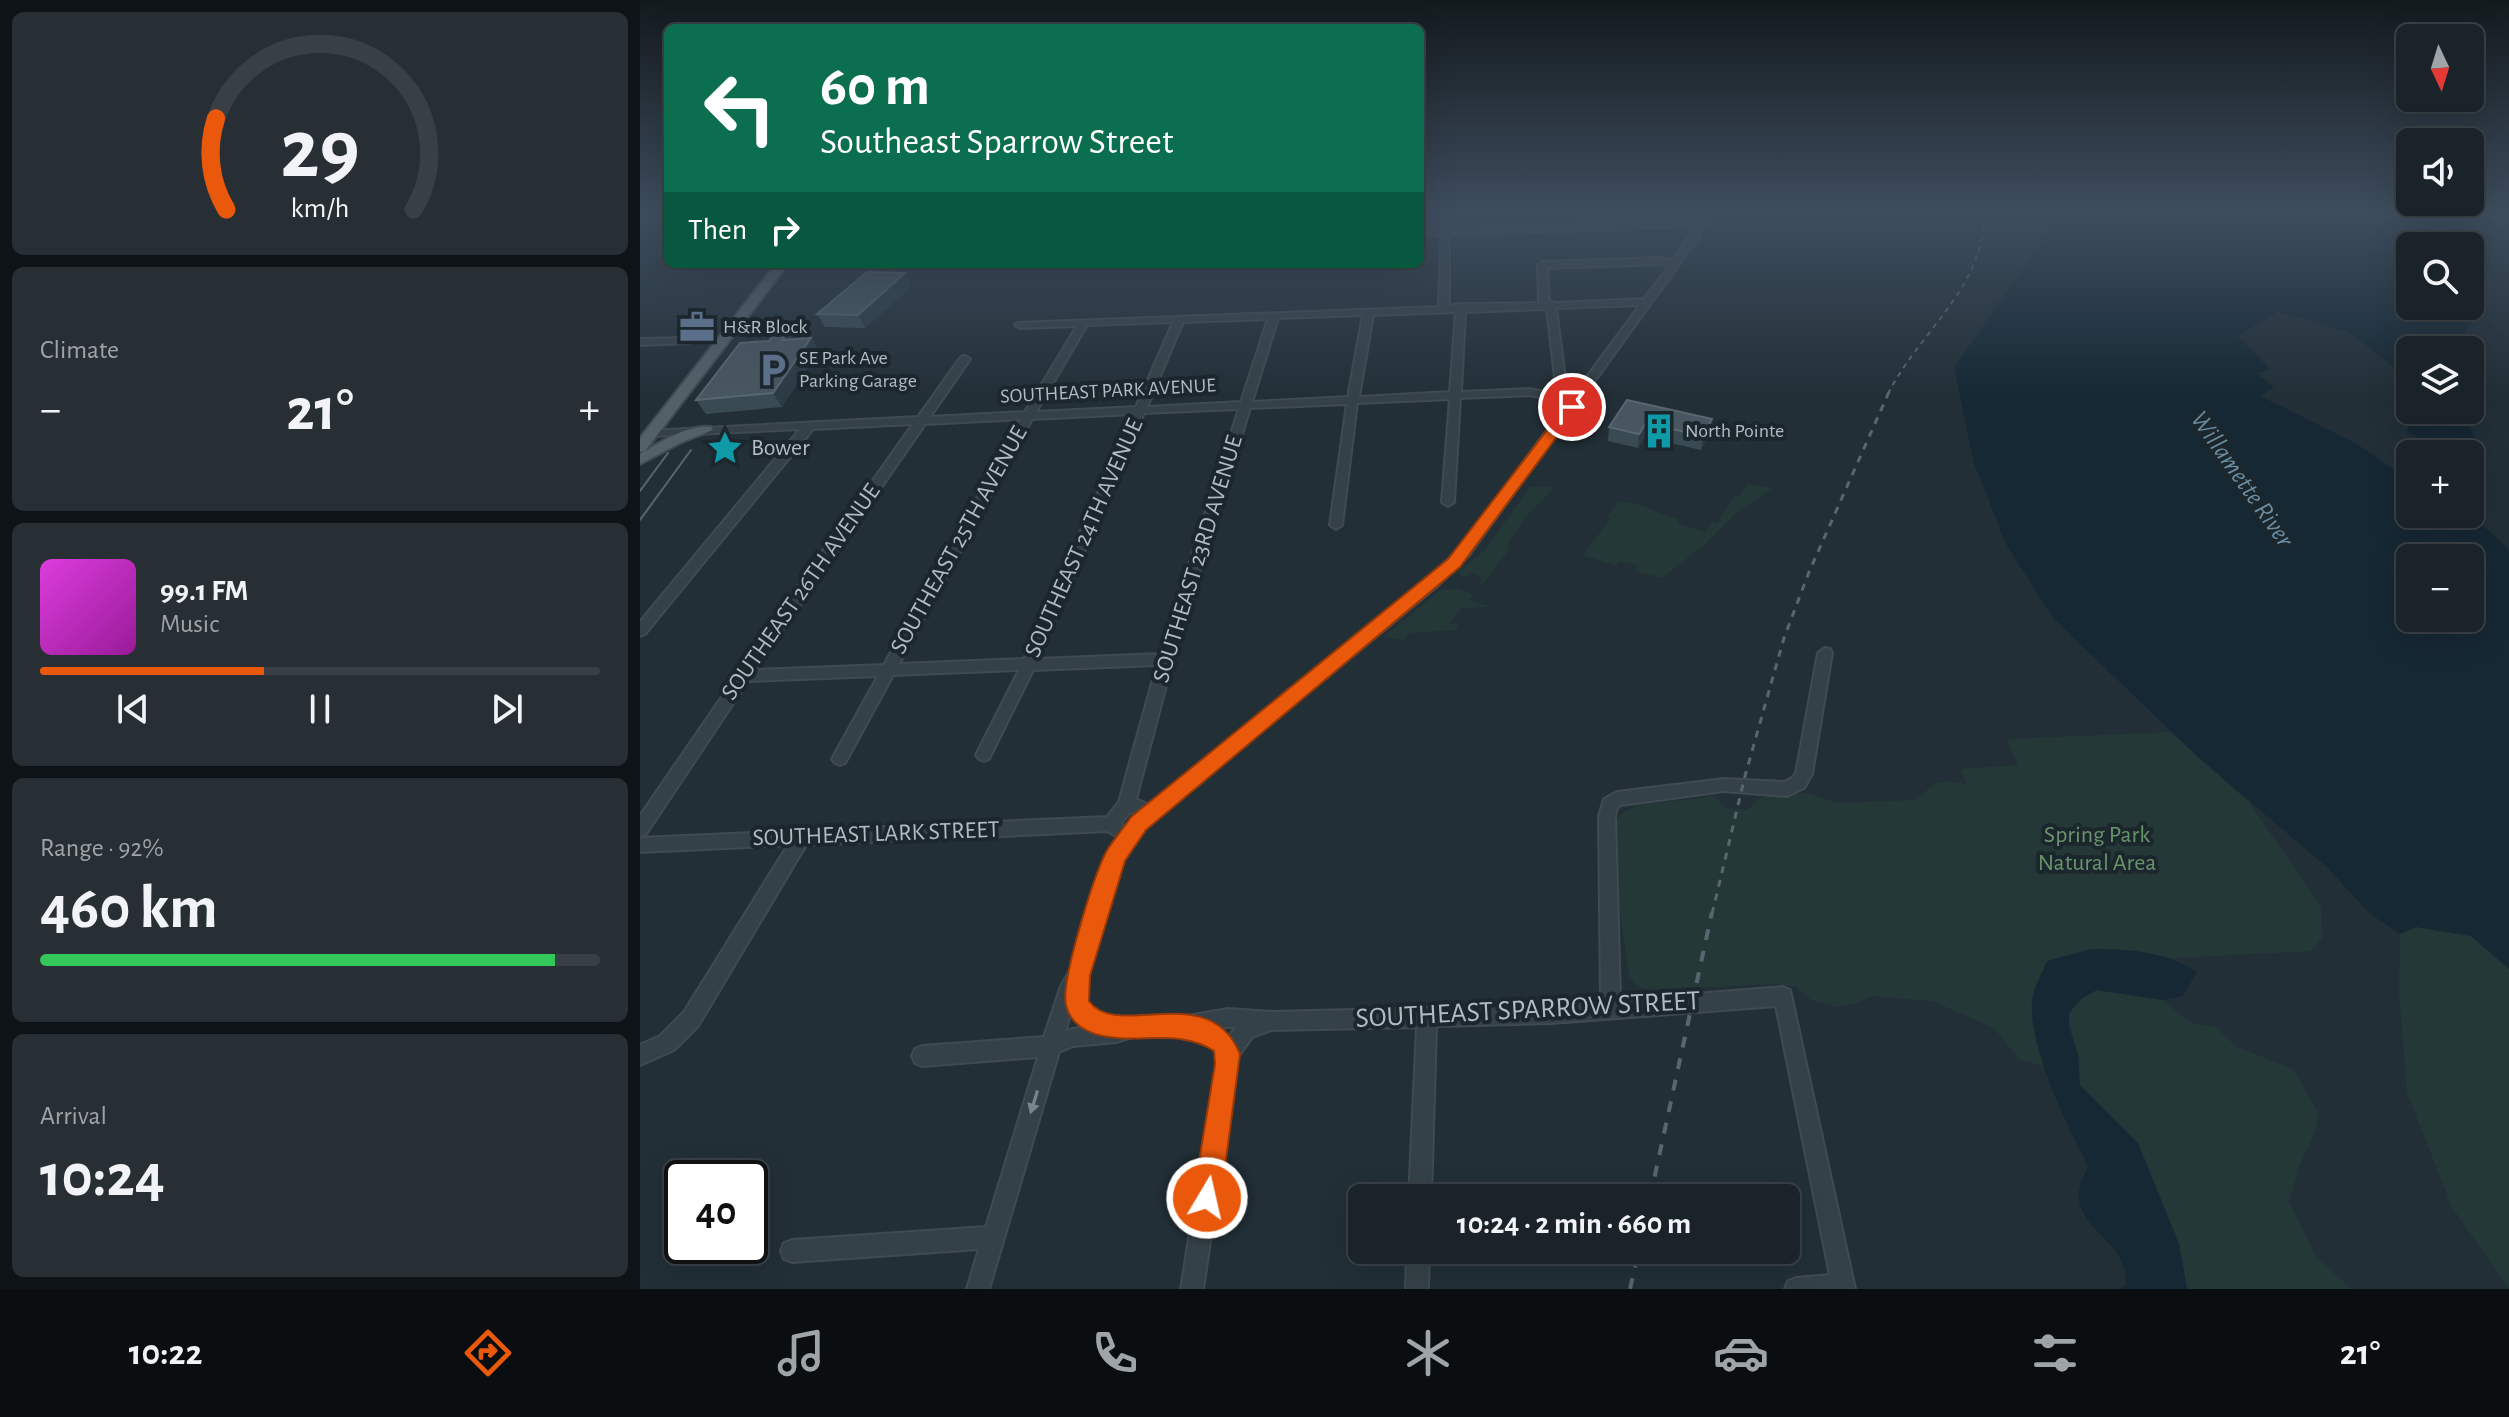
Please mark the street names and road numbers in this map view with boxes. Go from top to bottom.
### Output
street label: SOUTHEAST PARK AVENUE [1000,375,1217,407]
street label: SOUTHEAST 24TH AVENUE [1021,415,1148,661]
street label: SOUTHEAST 25TH AVENUE [886,422,1032,658]
street label: SOUTHEAST 23RD AVENUE [1149,432,1247,685]
street label: SOUTHEAST 26TH AVENUE [717,479,885,704]
street label: SOUTHEAST LARK STREET [752,818,1000,850]
street label: SOUTHEAST SPARROW STREET [1355,987,1701,1033]

